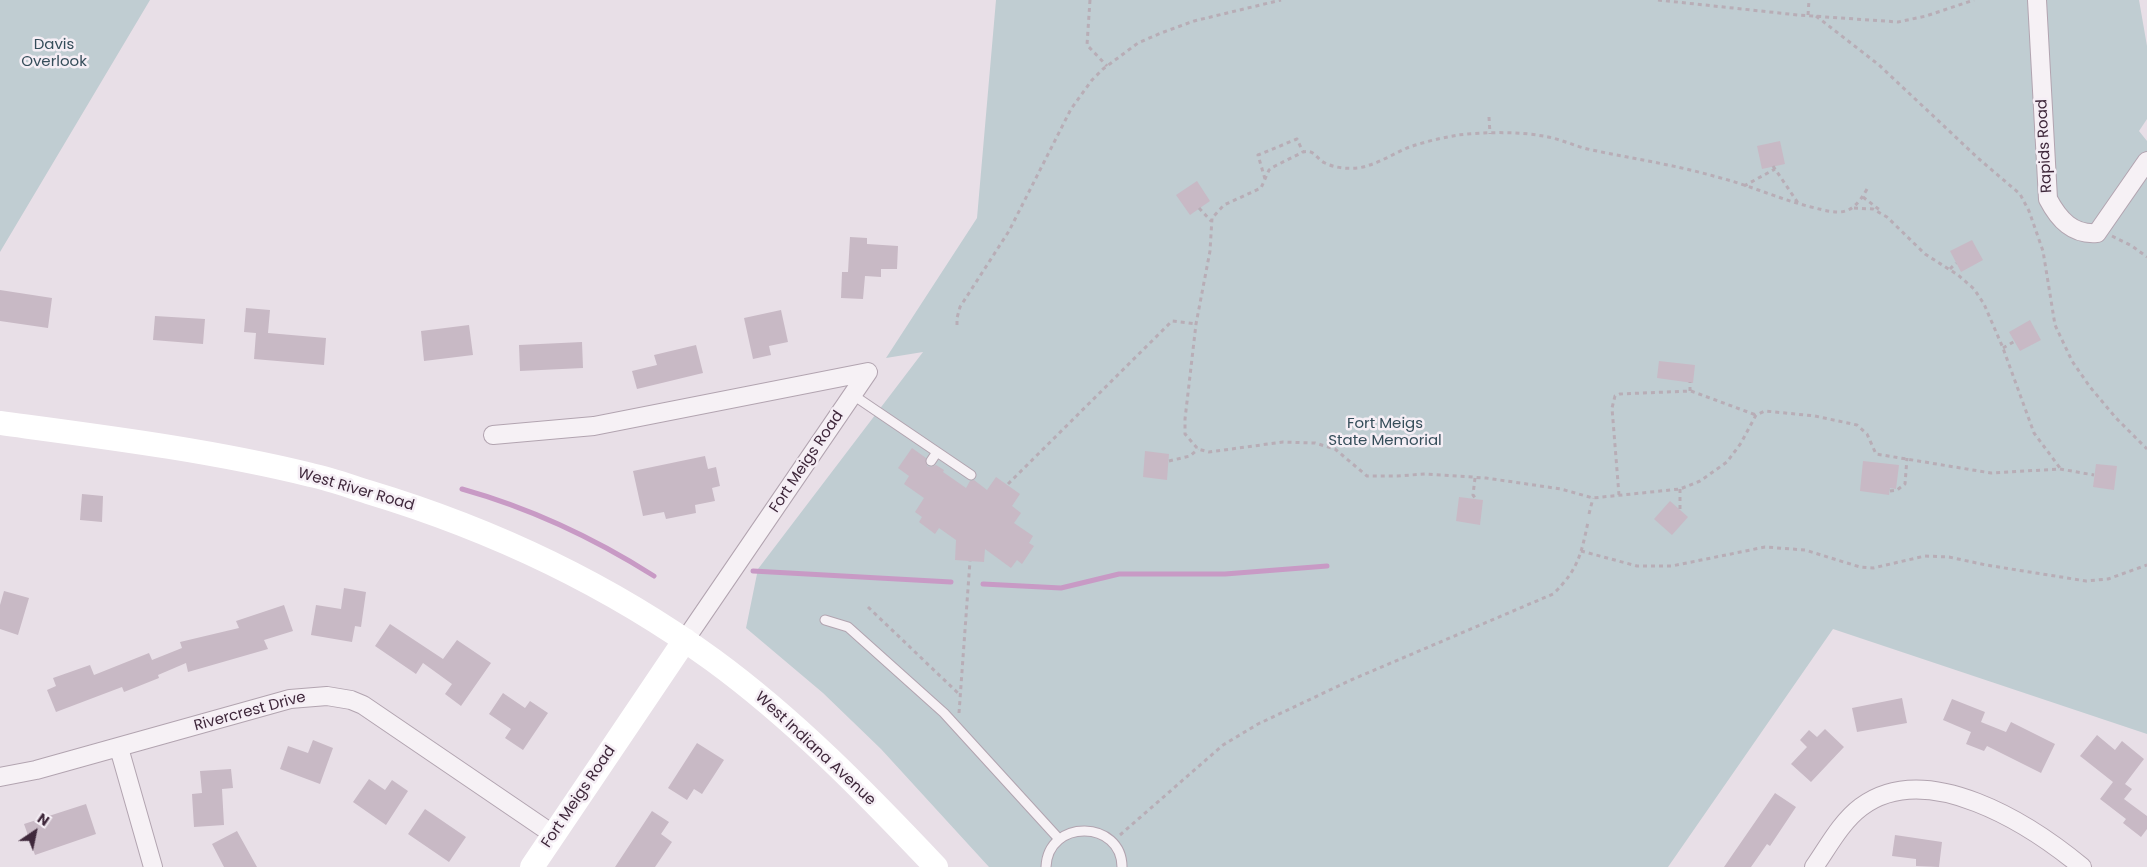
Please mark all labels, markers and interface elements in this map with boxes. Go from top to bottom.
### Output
park label: Davis Overlook [21,36,87,71]
street label: Rapids Road [2034,99,2056,193]
street label: Fort Meigs Road [766,408,848,516]
park label: Fort Meigs State Memorial [1328,415,1442,450]
street label: West River Road [296,465,416,515]
street label: Rivercrest Drive [192,688,308,736]
street label: West Indiana Avenue [751,688,879,810]
street label: Fort Meigs Road [538,743,620,851]
north arrow [10,807,60,857]
text: N [33,808,53,831]

